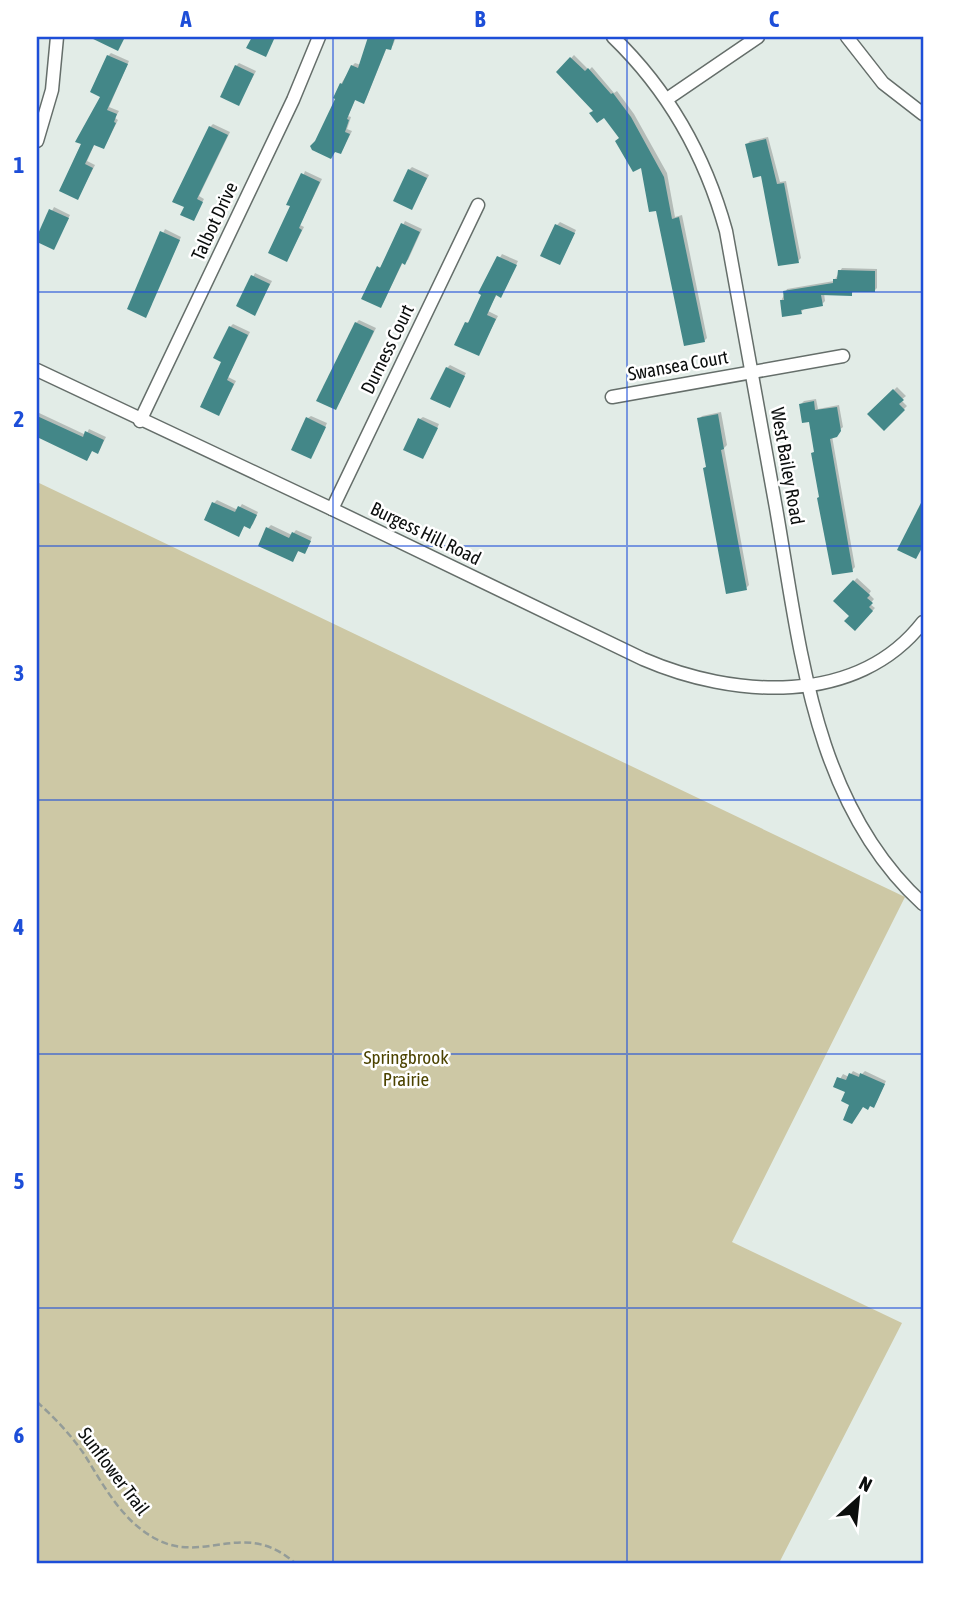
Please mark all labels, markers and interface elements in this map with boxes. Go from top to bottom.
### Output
text: A [179,6,192,32]
text: B [475,6,486,32]
text: C [769,6,780,32]
text: 1 [14,152,25,178]
street label: Talbot Drive [186,178,242,264]
street label: Durness Court [356,301,418,397]
street label: Swansea Court [626,345,730,385]
text: 2 [14,406,24,432]
street label: West Bailey Road [767,406,809,526]
street label: Burgess Hill Road [367,497,485,569]
text: 3 [14,660,24,686]
text: 4 [13,914,25,940]
park label: Springbrook Prairie [363,1046,449,1090]
text: 5 [14,1168,25,1194]
text: 6 [14,1422,25,1448]
street label: Sunflower Trail [74,1423,154,1519]
north arrow [824,1464,894,1534]
text: N [856,1472,876,1496]

